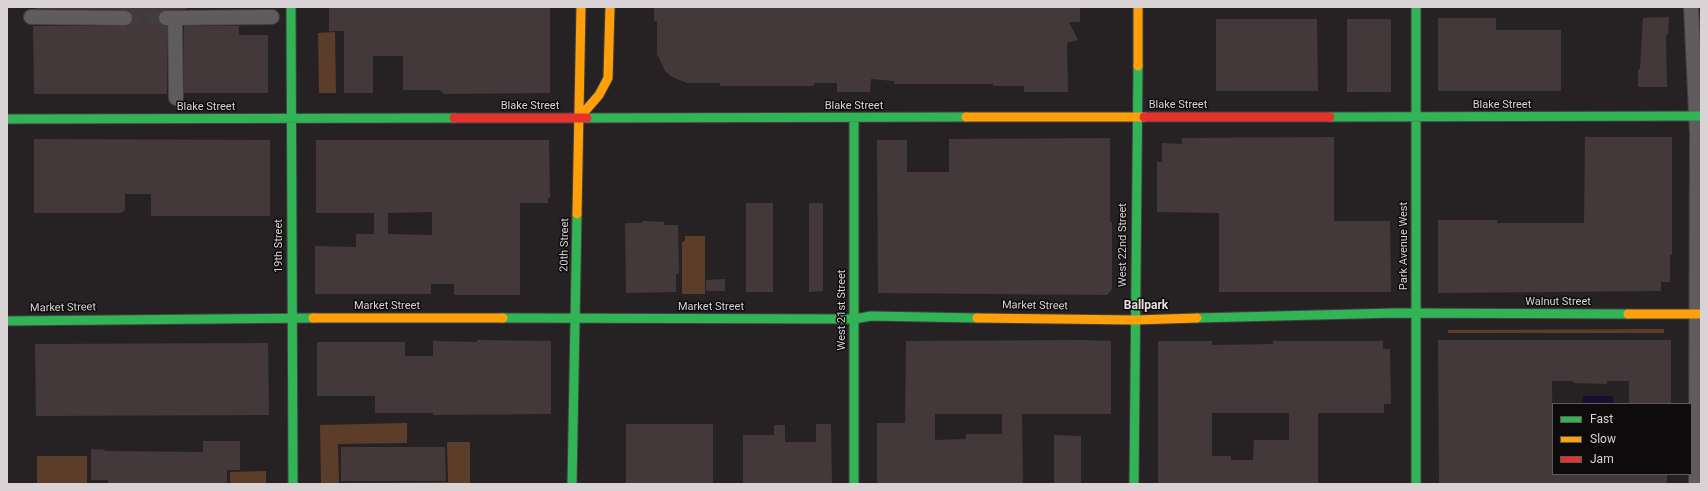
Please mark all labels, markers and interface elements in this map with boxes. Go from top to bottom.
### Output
street label: Blake Street [1149,98,1207,112]
street label: Blake Street [1473,98,1531,112]
street label: Blake Street [501,99,559,113]
street label: Blake Street [825,99,883,113]
street label: Blake Street [177,100,235,114]
street label: Park Avenue West [1397,202,1411,290]
street label: West 22nd Street [1116,203,1130,287]
street label: 20th Street [558,218,572,272]
street label: 19th Street [272,219,286,273]
street label: West 21st Street [835,270,849,350]
street label: Walnut Street [1525,295,1591,309]
street label: Market Street [354,299,420,313]
street label: Market Street [1002,299,1068,313]
district label: Ballpark [1124,299,1168,313]
street label: Market Street [678,300,744,314]
street label: Market Street [30,301,96,315]
legend [1552,403,1692,475]
text: Fast [1590,412,1613,426]
text: Slow [1590,432,1616,446]
text: Jam [1590,452,1614,466]

